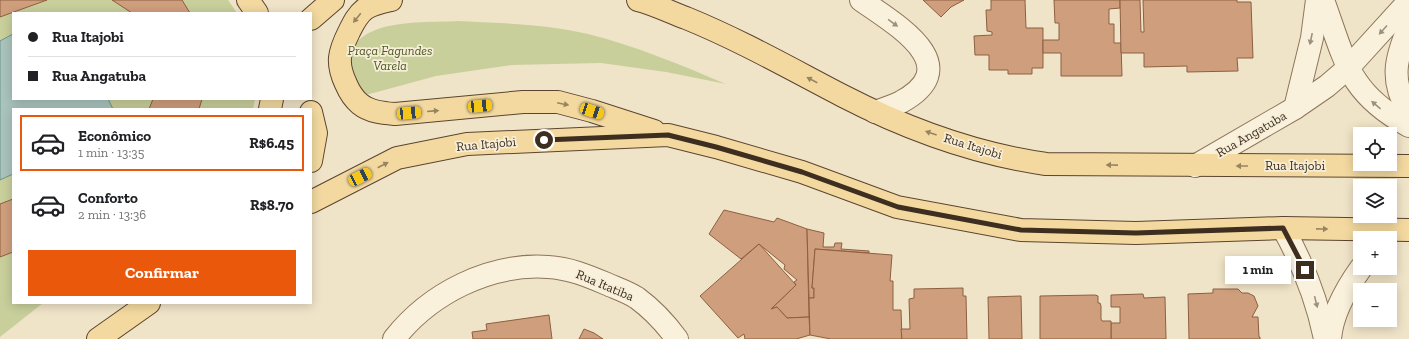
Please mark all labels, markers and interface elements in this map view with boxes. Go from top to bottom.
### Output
one-way arrow [353,12,362,23]
one-way arrow [887,19,898,27]
one-way arrow [1378,24,1387,35]
text: Rua Itajobi [52,28,124,46]
one-way arrow [1308,32,1314,45]
park label: Praça Fagundes Varela [348,43,432,73]
text: Rua Angatuba [52,67,146,85]
one-way arrow [806,77,818,83]
car [468,99,492,113]
one-way arrow [1371,100,1382,109]
one-way arrow [556,101,569,107]
car [579,102,605,120]
car [397,106,421,120]
one-way arrow [427,107,439,114]
street label: Rua Angatuba [1213,107,1289,160]
icon: car [30,125,66,161]
text: Econômico [78,127,151,145]
map controls [1353,127,1397,327]
button: locate [1353,127,1397,171]
one-way arrow [924,130,936,136]
street label: Rua Itajobi [942,130,1004,163]
route start [535,131,553,149]
text: R$6.45 [249,134,294,152]
street label: Rua Itajobi [455,134,517,155]
text: 1 min · 13:35 [78,145,144,160]
street label: Rua Itajobi [1265,158,1325,174]
one-way arrow [377,162,389,168]
one-way arrow [1105,162,1118,168]
one-way arrow [1235,163,1248,169]
car [347,166,373,188]
button: layers [1353,179,1397,223]
icon: car [30,187,66,223]
text: Conforto [78,189,138,207]
text: R$8.70 [250,196,294,214]
text: 2 min · 13:36 [78,207,146,222]
one-way arrow [1316,226,1329,232]
button: + [1353,231,1397,275]
button: Confirmar [28,250,296,296]
callout: 1 min [1225,256,1291,284]
route end [1296,261,1314,279]
text: 1 min [1243,262,1273,277]
street label: Rua Itatiba [574,266,637,304]
button: − [1353,283,1397,327]
one-way arrow [1313,296,1319,308]

